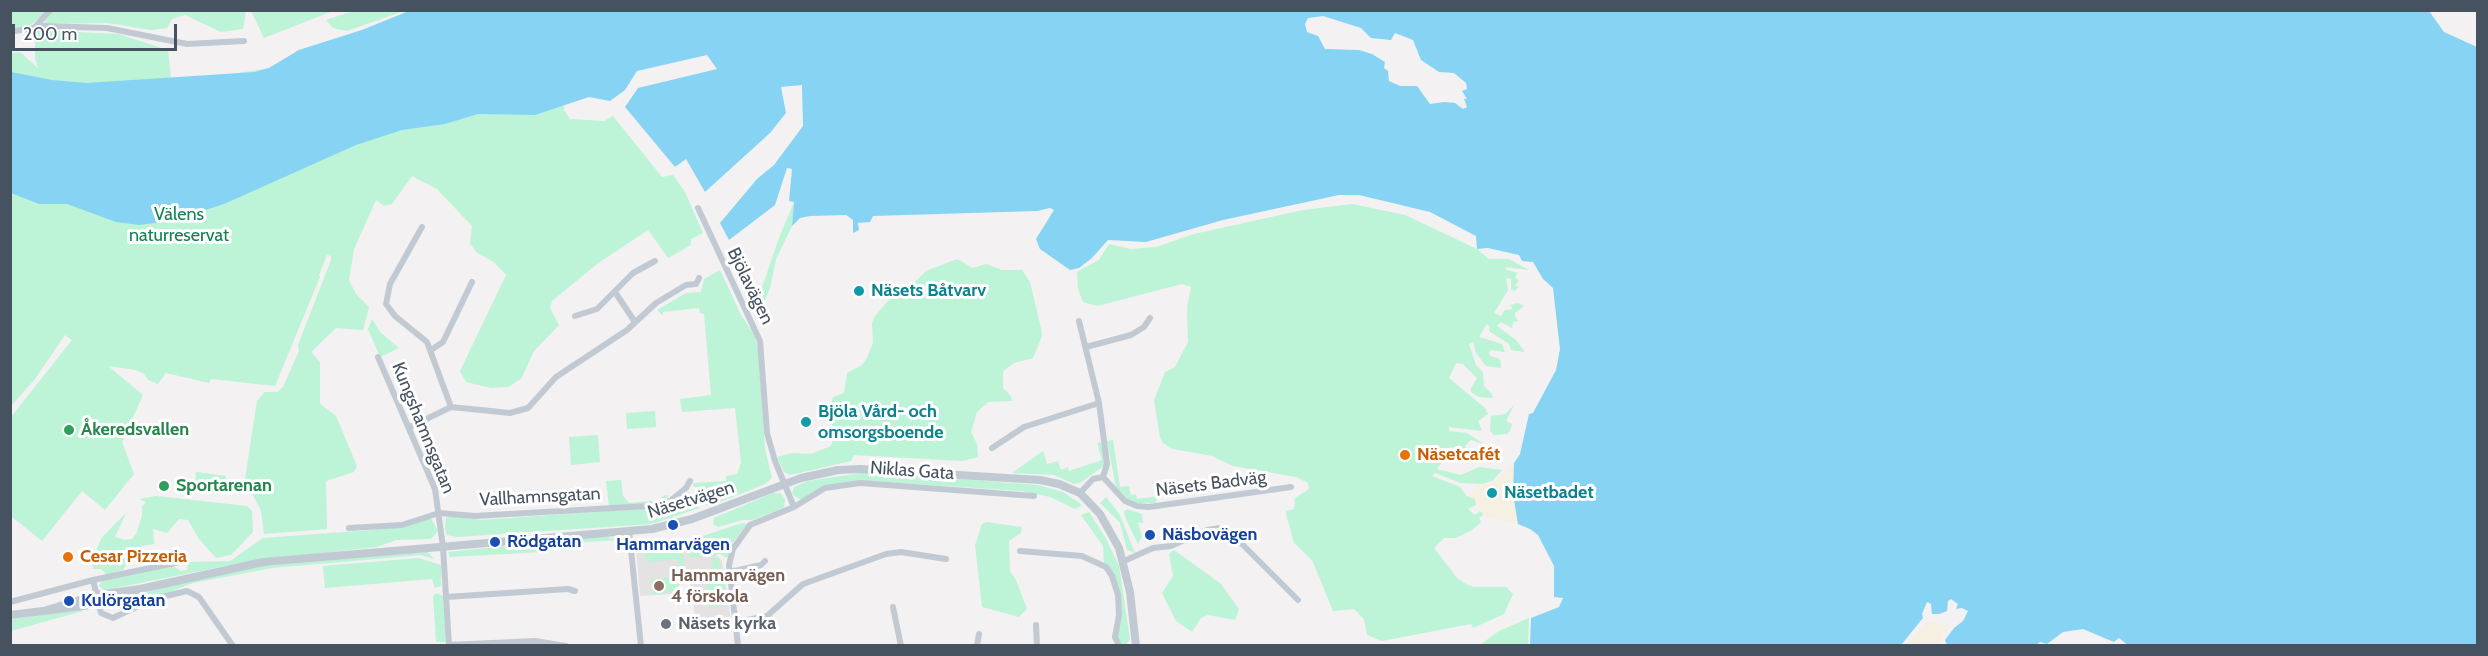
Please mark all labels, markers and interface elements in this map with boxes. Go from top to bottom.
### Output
scale bar [15,12,180,50]
text: 200 m [23,23,77,45]
park label: Välens naturreservat [129,204,229,246]
street label: Bjölavägen [722,244,778,328]
place label: Näsets Båtvarv [871,280,986,302]
marker: Näsets Båtvarv [852,284,866,298]
street label: Kungshamnsgatan [387,359,459,497]
place label: Bjöla Vård- och omsorgsboende [818,401,944,444]
marker: Bjöla Vård- och omsorgsboende [799,415,813,429]
place label: Åkeredsvallen [81,419,189,441]
marker: Åkeredsvallen [62,423,76,437]
place label: Näsetcafét [1417,444,1500,466]
marker: Näsetcafét [1398,448,1412,462]
street label: Niklas Gata [869,457,955,485]
street label: Näsets Badväg [1155,467,1267,501]
place label: Sportarenan [176,475,272,497]
street label: Näsetvägen [645,477,737,523]
marker: Sportarenan [157,479,171,493]
place label: Näsetbadet [1504,482,1594,504]
street label: Vallhamnsgatan [479,483,601,511]
marker: Näsetbadet [1485,486,1499,500]
marker: Hammarvägen [666,518,680,532]
place label: Näsbovägen [1162,524,1257,546]
marker: Näsbovägen [1143,528,1157,542]
place label: Rödgatan [507,531,581,553]
place label: Hammarvägen [616,534,730,556]
marker: Rödgatan [488,535,502,549]
place label: Cesar Pizzeria [80,546,187,568]
marker: Cesar Pizzeria [61,550,75,564]
place label: Hammarvägen 4 förskola [671,565,785,608]
marker: Hammarvägen 4 förskola [652,579,666,593]
place label: Kulörgatan [81,590,165,612]
marker: Kulörgatan [62,594,76,608]
place label: Näsets kyrka [678,613,776,635]
marker: Näsets kyrka [659,617,673,631]

